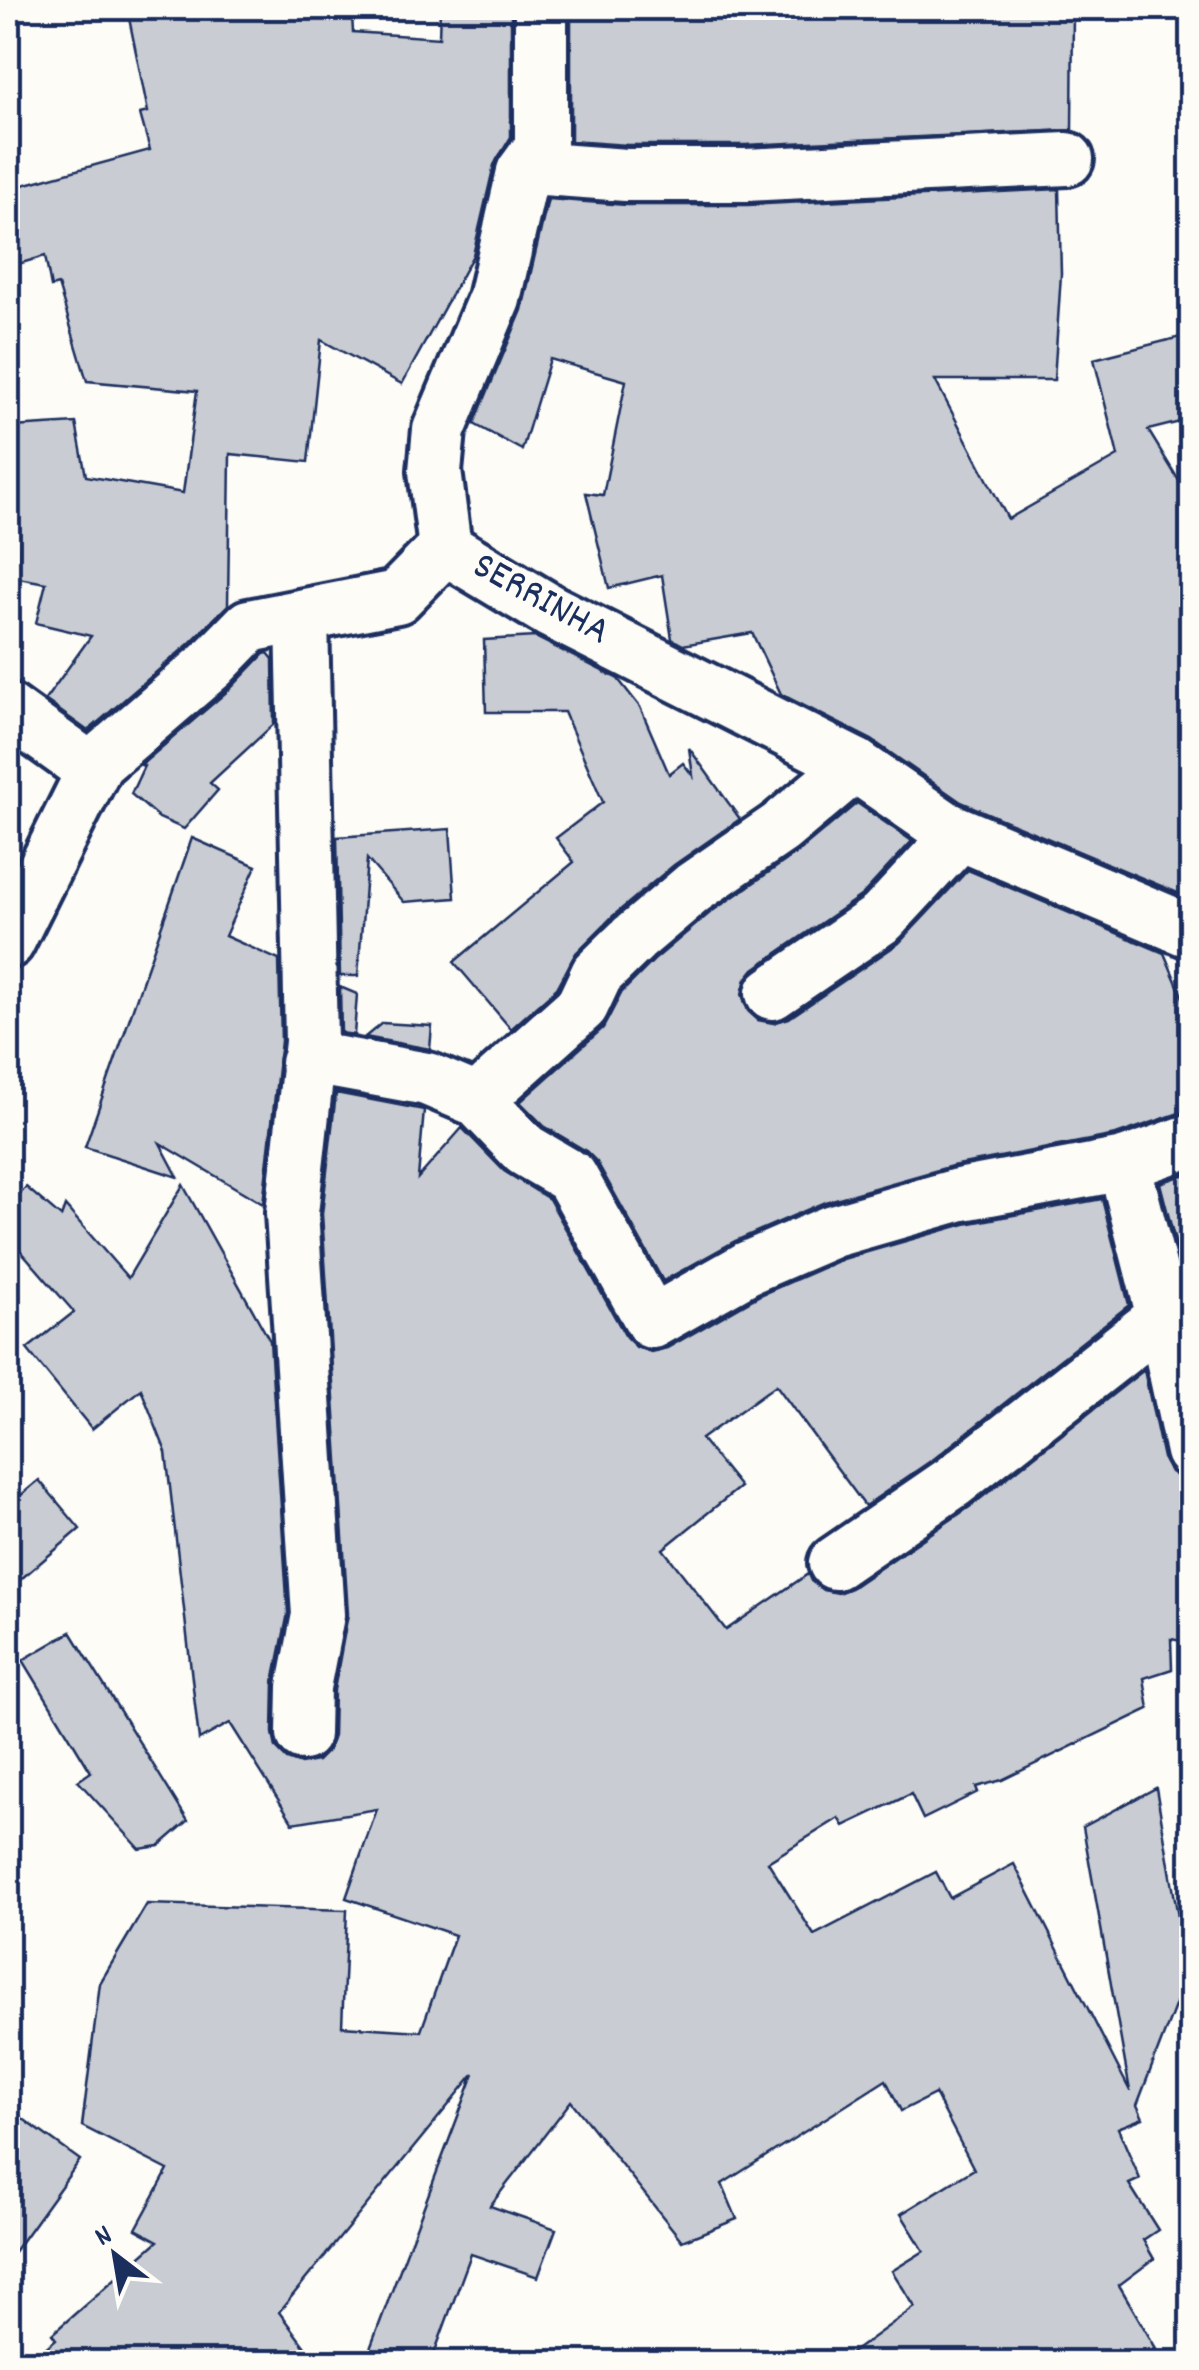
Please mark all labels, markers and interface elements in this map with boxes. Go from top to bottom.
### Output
street label: SERRINHA [461,540,619,662]
north arrow [65,2205,165,2305]
text: N [88,2217,121,2259]

